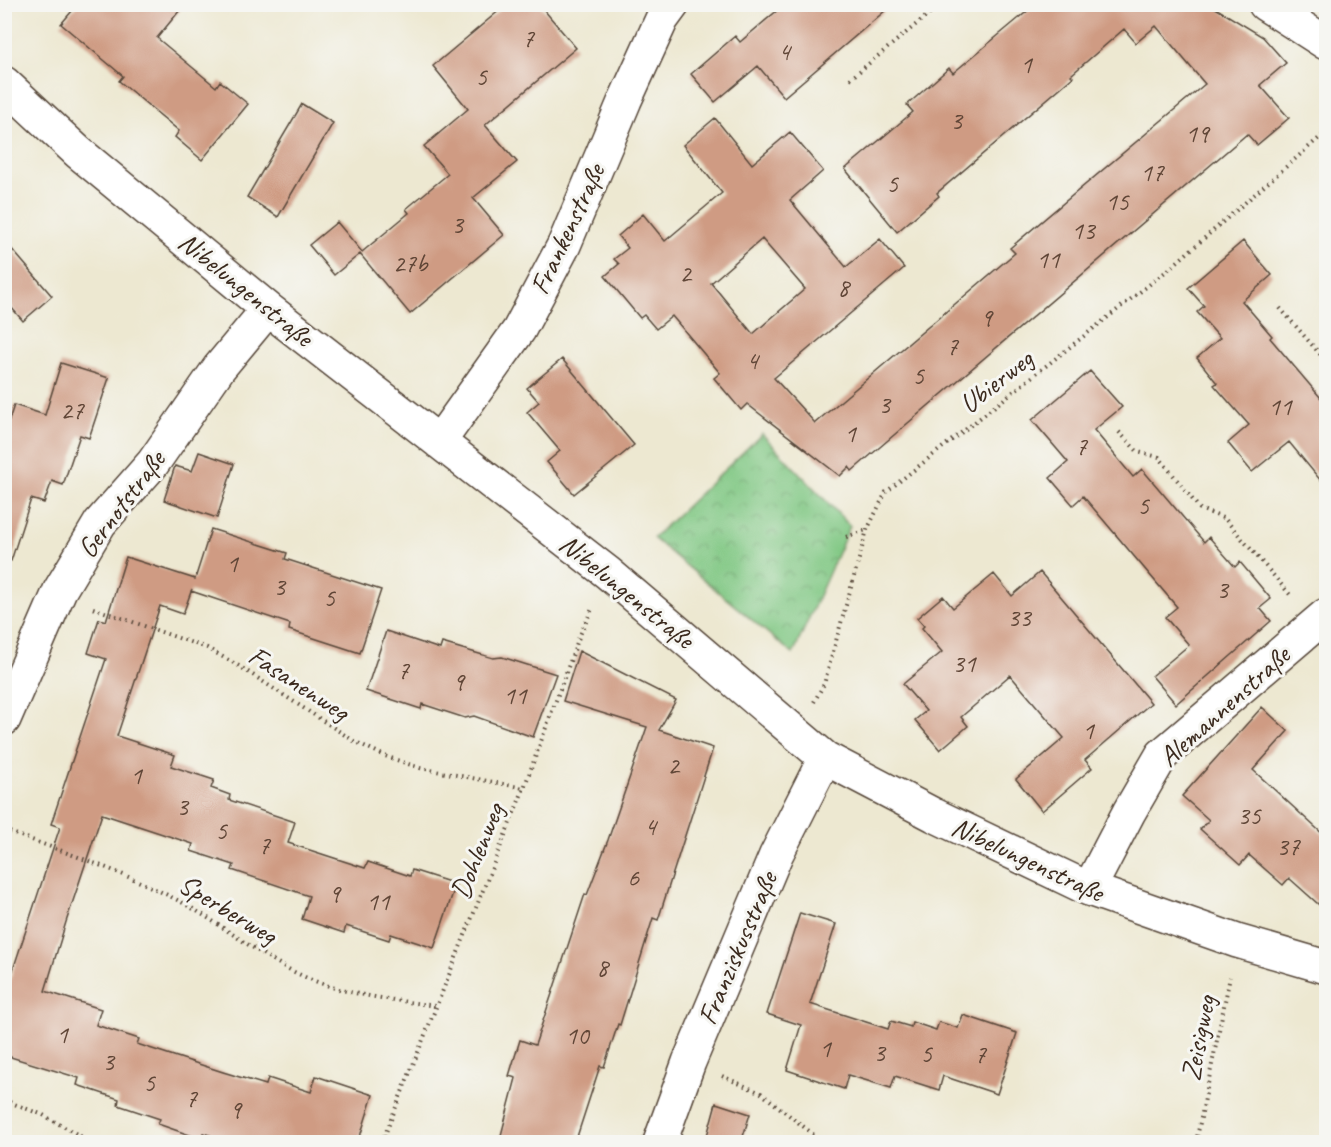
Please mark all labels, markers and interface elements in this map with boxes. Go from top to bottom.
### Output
house number: 7 [522,22,535,55]
house number: 4 [778,35,792,68]
house number: 1 [1020,48,1033,81]
house number: 5 [475,60,488,93]
house number: 3 [950,104,964,137]
house number: 19 [1185,117,1211,150]
house number: 17 [1140,156,1165,189]
street label: Frankenstraße [522,157,613,300]
house number: 5 [886,167,899,200]
house number: 15 [1105,185,1130,218]
house number: 3 [451,208,465,241]
house number: 13 [1071,214,1097,247]
street label: Nibelungenstraße [171,224,322,355]
house number: 11 [1036,243,1061,276]
house number: 27b [393,247,429,280]
house number: 2 [679,257,693,290]
house number: 8 [837,271,851,304]
house number: 9 [980,301,994,334]
house number: 7 [946,330,959,363]
street label: Ubierweg [952,341,1041,421]
house number: 4 [746,344,760,377]
house number: 5 [912,359,925,392]
house number: 3 [878,388,892,421]
house number: 11 [1268,390,1293,423]
house number: 27 [60,394,85,427]
house number: 1 [844,417,857,450]
house number: 7 [1075,430,1088,463]
street label: Gernotstraße [69,442,174,565]
house number: 5 [1137,489,1150,522]
street label: Nibelungenstraße [552,526,703,657]
house number: 1 [226,547,239,580]
house number: 3 [273,570,287,603]
house number: 3 [1216,573,1230,606]
house number: 5 [323,581,336,614]
house number: 33 [1007,601,1033,634]
street label: Alemannenstraße [1151,637,1298,774]
street label: Fasanenweg [242,638,358,729]
house number: 31 [952,647,977,680]
house number: 7 [397,654,410,687]
house number: 9 [452,665,466,698]
house number: 11 [503,679,528,712]
house number: 1 [1082,714,1095,747]
house number: 2 [667,749,681,782]
house number: 1 [130,759,143,792]
house number: 3 [176,790,190,823]
street label: Dohlenweg [442,797,513,904]
house number: 35 [1237,799,1262,832]
street label: Nibelungenstraße [946,809,1111,910]
house number: 4 [644,810,658,843]
house number: 5 [215,814,228,847]
house number: 7 [258,829,271,862]
house number: 37 [1276,830,1301,863]
house number: 6 [627,861,640,894]
street label: Franziskusstraße [689,865,786,1030]
street label: Sperberweg [173,866,285,953]
house number: 9 [328,877,342,910]
house number: 11 [366,885,391,918]
house number: 8 [596,951,610,984]
street label: Zeisigweg [1173,991,1224,1084]
house number: 1 [56,1018,69,1051]
house number: 10 [565,1019,591,1052]
house number: 1 [819,1032,832,1065]
house number: 3 [873,1036,887,1069]
house number: 5 [920,1037,933,1070]
house number: 7 [974,1038,987,1071]
house number: 3 [102,1045,116,1078]
house number: 5 [143,1066,156,1099]
house number: 7 [185,1082,198,1115]
house number: 9 [229,1093,243,1126]

